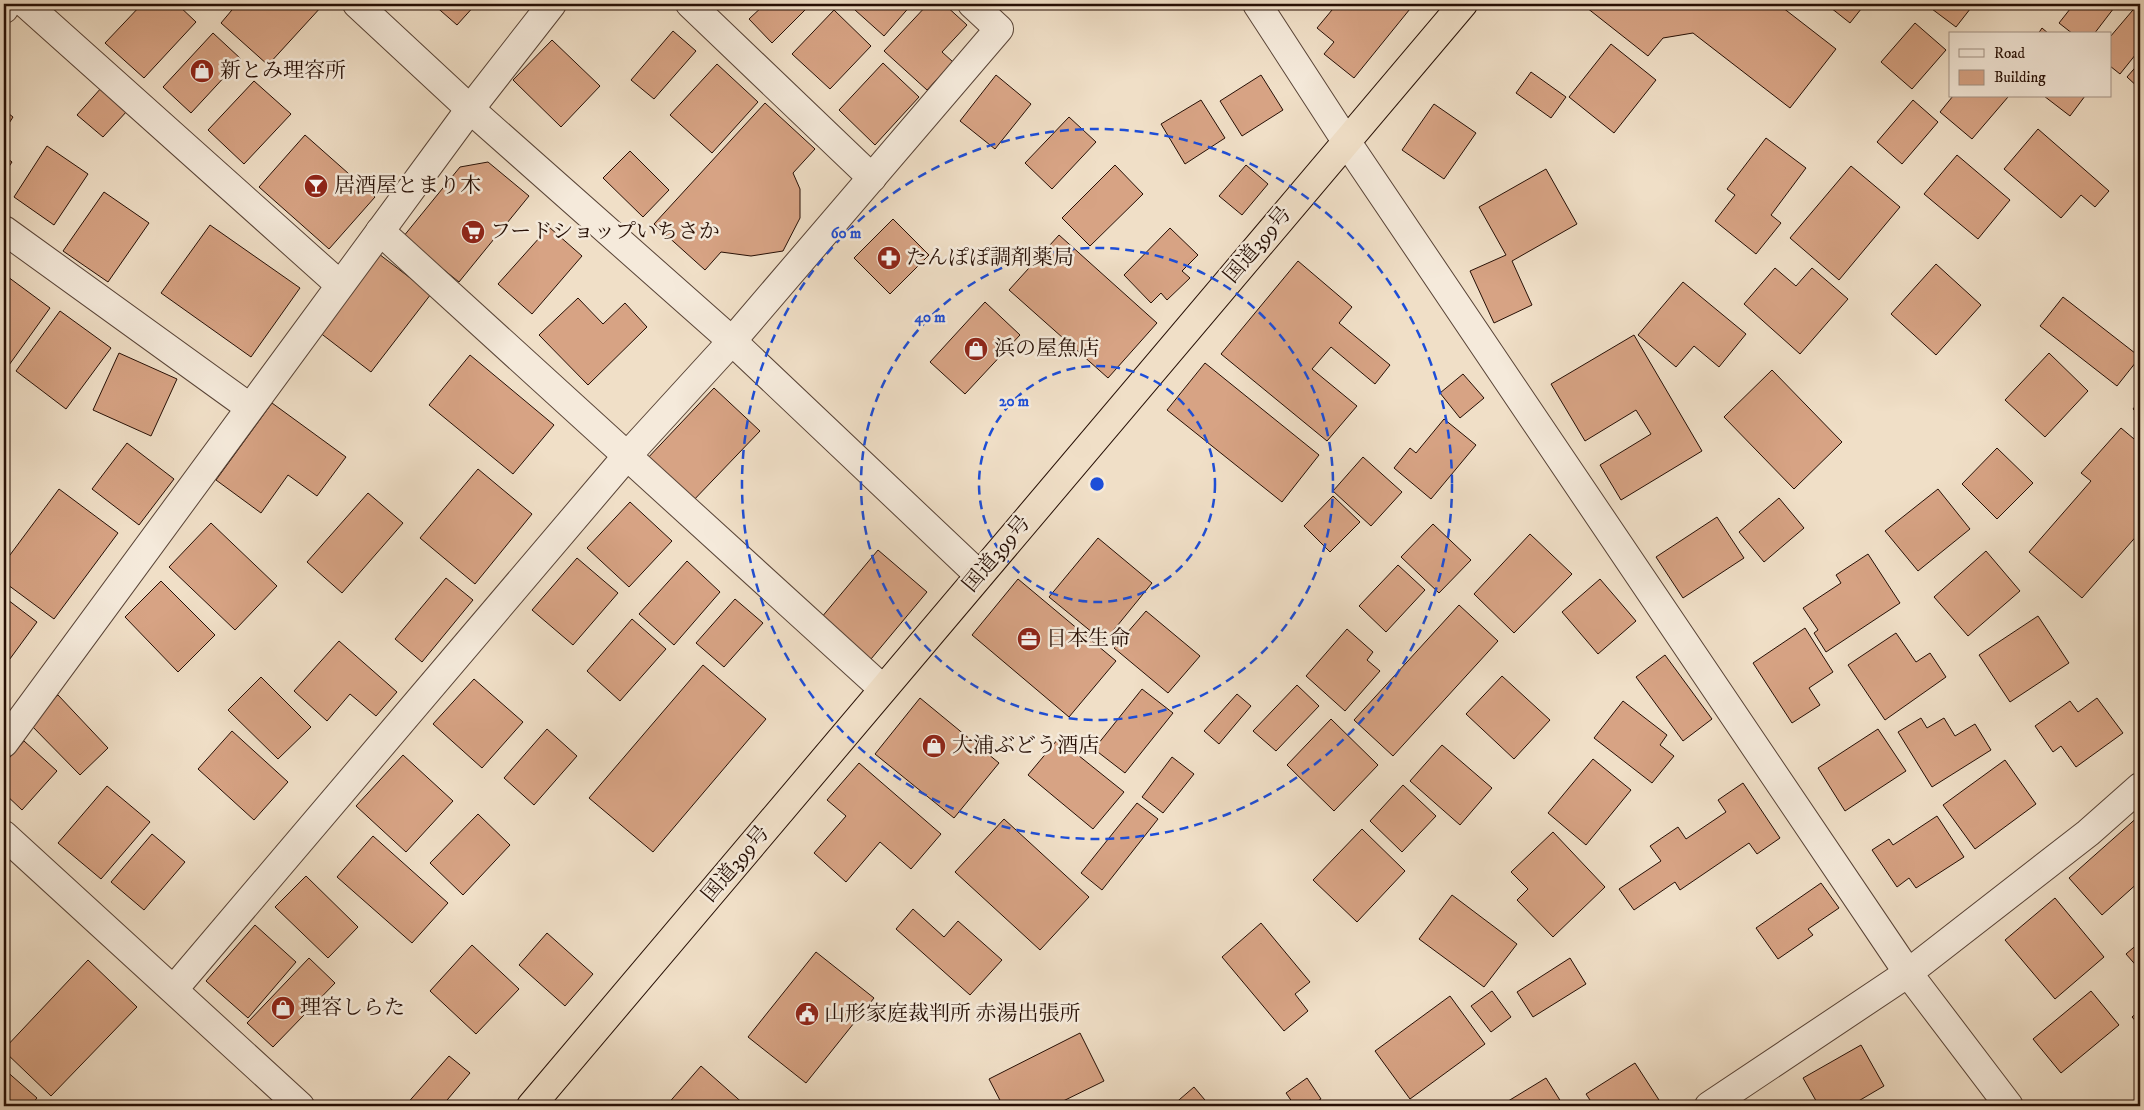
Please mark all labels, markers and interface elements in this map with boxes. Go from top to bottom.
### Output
legend [1949,32,2112,98]
text: Road [1994,44,2026,63]
shop icon: 新とみ理容所 [189,58,215,84]
place label: 新とみ理容所 [220,58,346,84]
text: Building [1994,68,2046,87]
bar icon: 居酒屋とまり木 [303,173,329,199]
place label: 居酒屋とまり木 [334,173,481,199]
street label: 国道399号 [1219,201,1297,289]
supermarket icon: フードショップいちさか [460,219,486,245]
place label: フードショップいちさか [490,219,720,245]
text: 60 m [831,224,862,243]
pharmacy icon: たんぽぽ調剤薬局 [876,245,902,271]
place label: たんぽぽ調剤薬局 [906,245,1074,271]
text: 40 m [913,308,946,327]
shop icon: 浜の屋魚店 [963,336,989,362]
place label: 浜の屋魚店 [994,336,1099,362]
text: 20 m [999,392,1030,411]
centre of rings [1088,475,1106,493]
street label: 国道399号 [958,510,1036,598]
office icon: 日本生命 [1016,626,1042,652]
place label: 日本生命 [1046,626,1130,652]
shop icon: 大浦ぶどう酒店 [921,733,947,759]
place label: 大浦ぶどう酒店 [952,733,1099,759]
street label: 国道399号 [697,820,775,908]
shop icon: 理容しらた [270,995,296,1021]
place label: 理容しらた [300,995,405,1021]
public building icon: 山形家庭裁判所 赤湯出張所 [794,1001,820,1027]
place label: 山形家庭裁判所 赤湯出張所 [824,1001,1081,1027]

